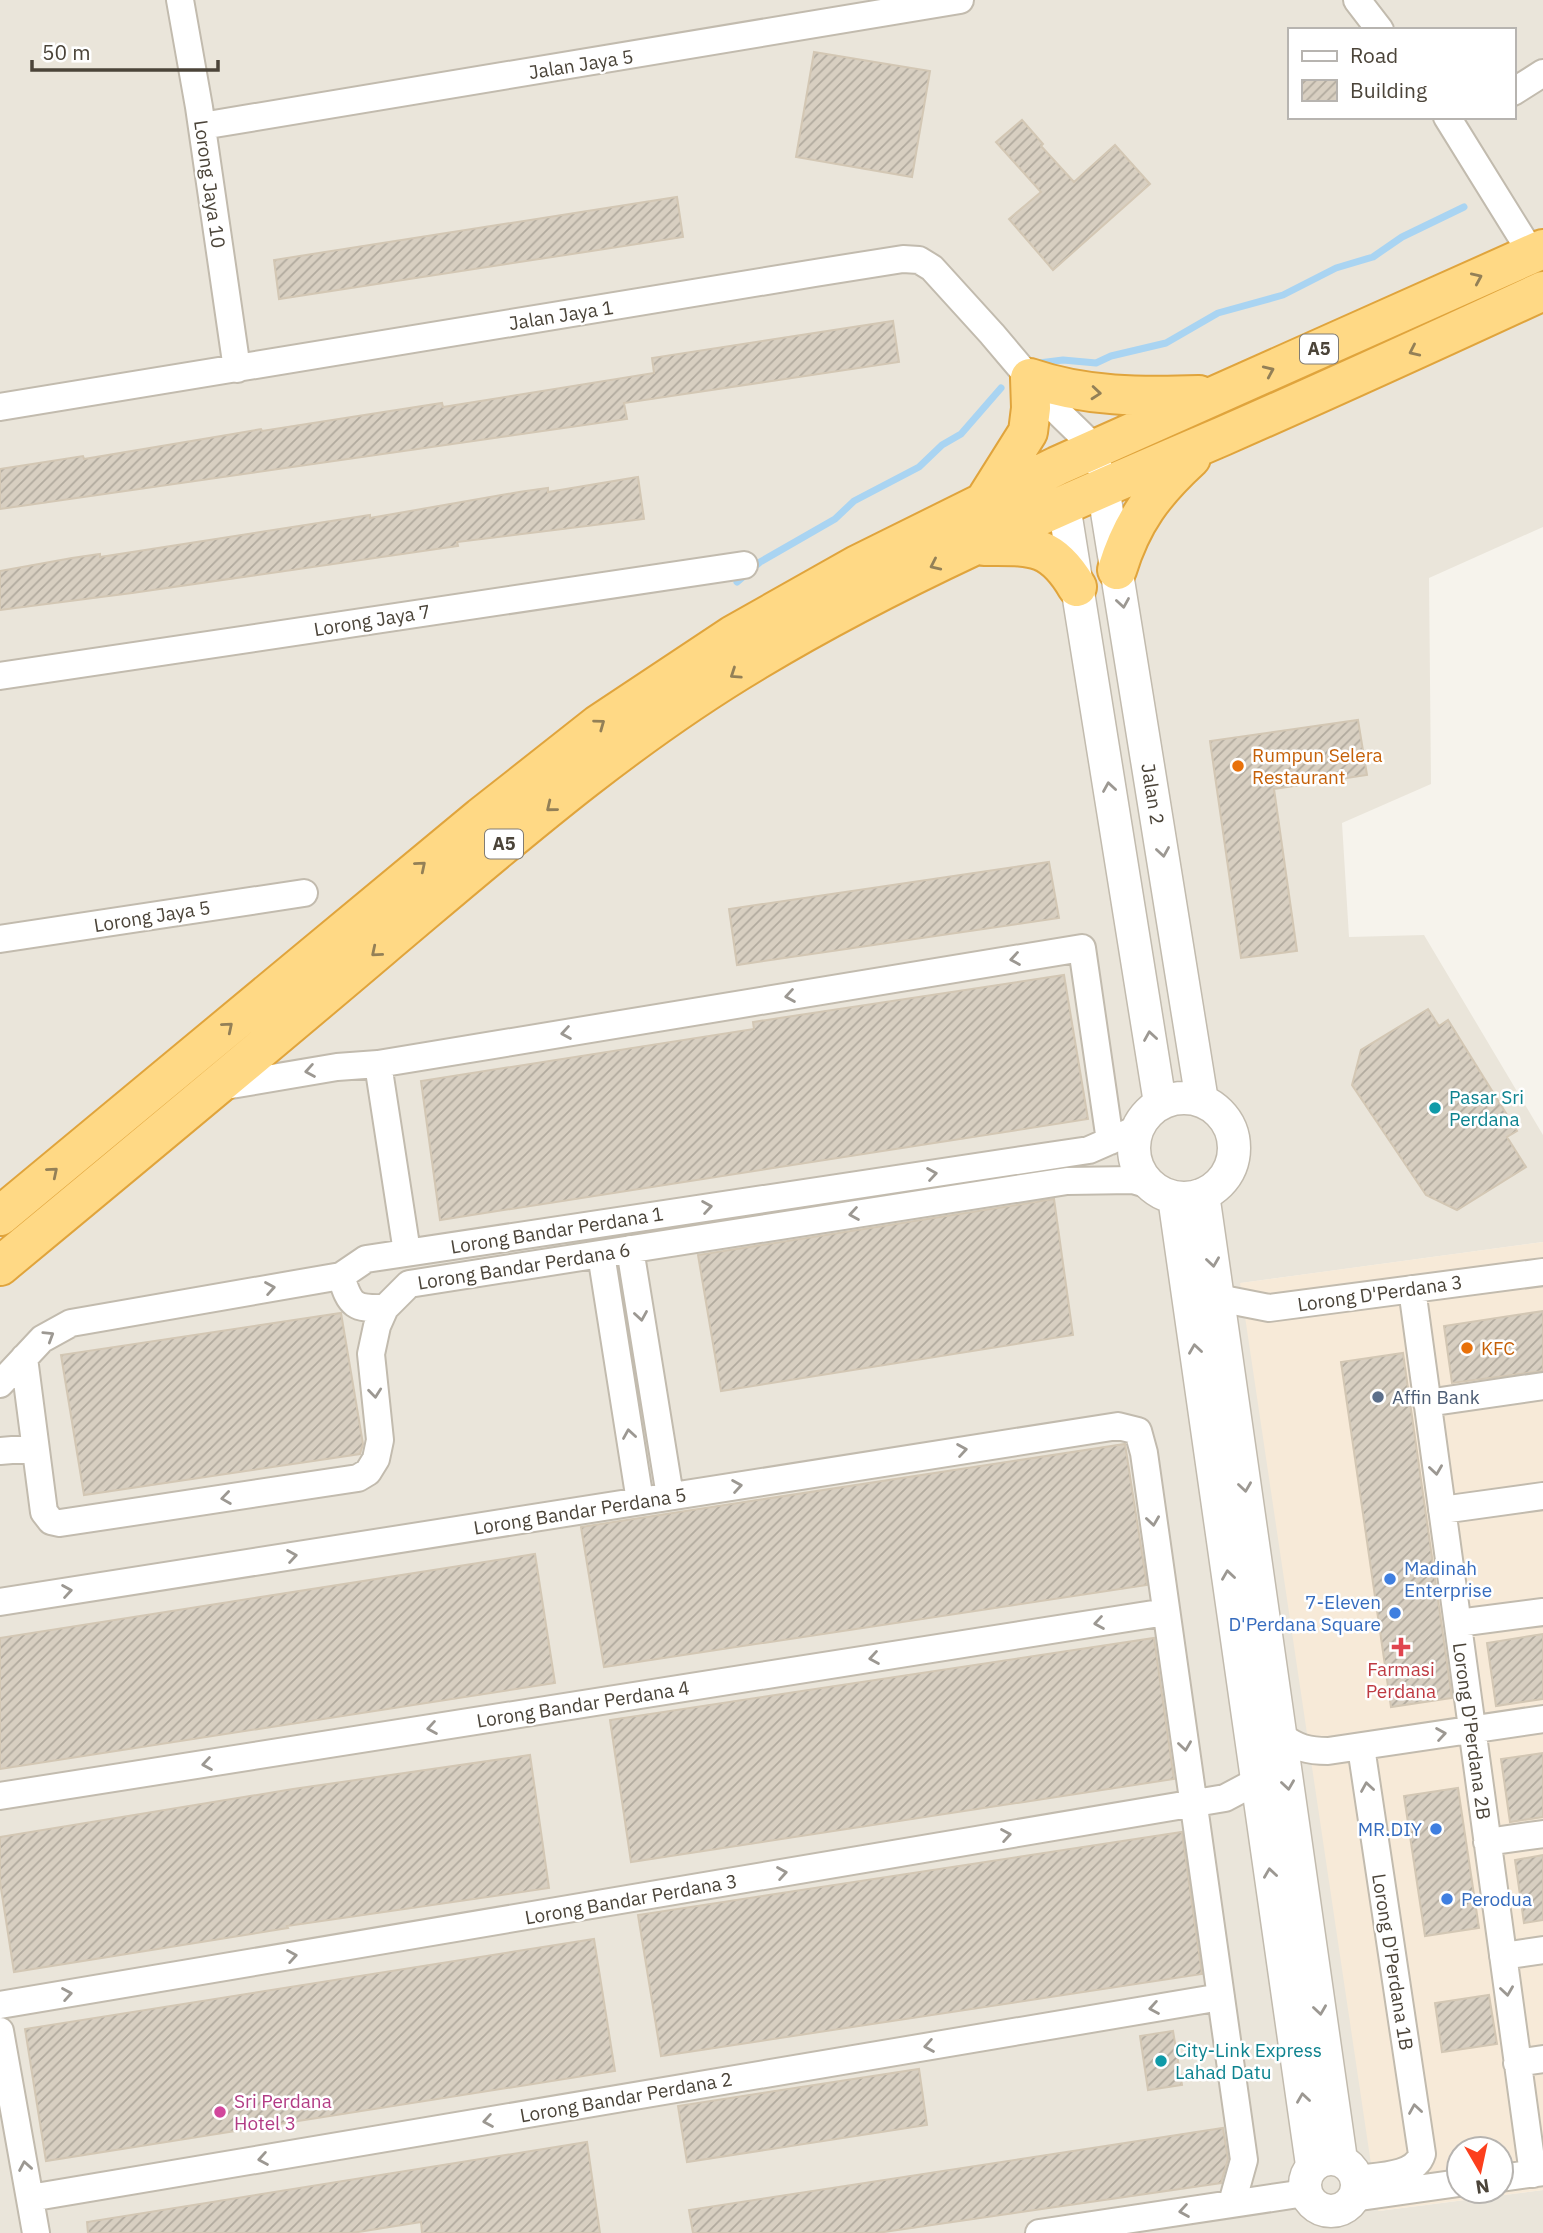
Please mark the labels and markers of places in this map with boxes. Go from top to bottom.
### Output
place label: Rumpun Selera Restaurant [1252,743,1383,789]
marker: Rumpun Selera Restaurant [1230,758,1246,774]
place label: Pasar Sri Perdana [1449,1085,1524,1131]
marker: Pasar Sri Perdana [1427,1100,1443,1116]
place label: KFC [1481,1336,1515,1360]
marker: KFC [1459,1340,1475,1356]
place label: Affin Bank [1392,1385,1480,1409]
marker: Affin Bank [1370,1389,1386,1405]
place label: Madinah Enterprise [1404,1556,1492,1602]
marker: Madinah Enterprise [1382,1571,1398,1587]
place label: 7-Eleven D'Perdana Square [1229,1590,1381,1636]
marker: 7-Eleven D'Perdana Square [1387,1605,1403,1621]
marker: Farmasi Perdana [1393,1639,1409,1655]
place label: Farmasi Perdana [1366,1657,1436,1703]
place label: MR.DIY [1358,1817,1423,1841]
marker: MR.DIY [1428,1821,1444,1837]
place label: Perodua [1461,1887,1532,1911]
marker: Perodua [1439,1891,1455,1907]
place label: City-Link Express Lahad Datu [1175,2038,1322,2084]
marker: City-Link Express Lahad Datu [1153,2053,1169,2069]
place label: Sri Perdana Hotel 3 [234,2089,332,2135]
marker: Sri Perdana Hotel 3 [212,2104,228,2120]

